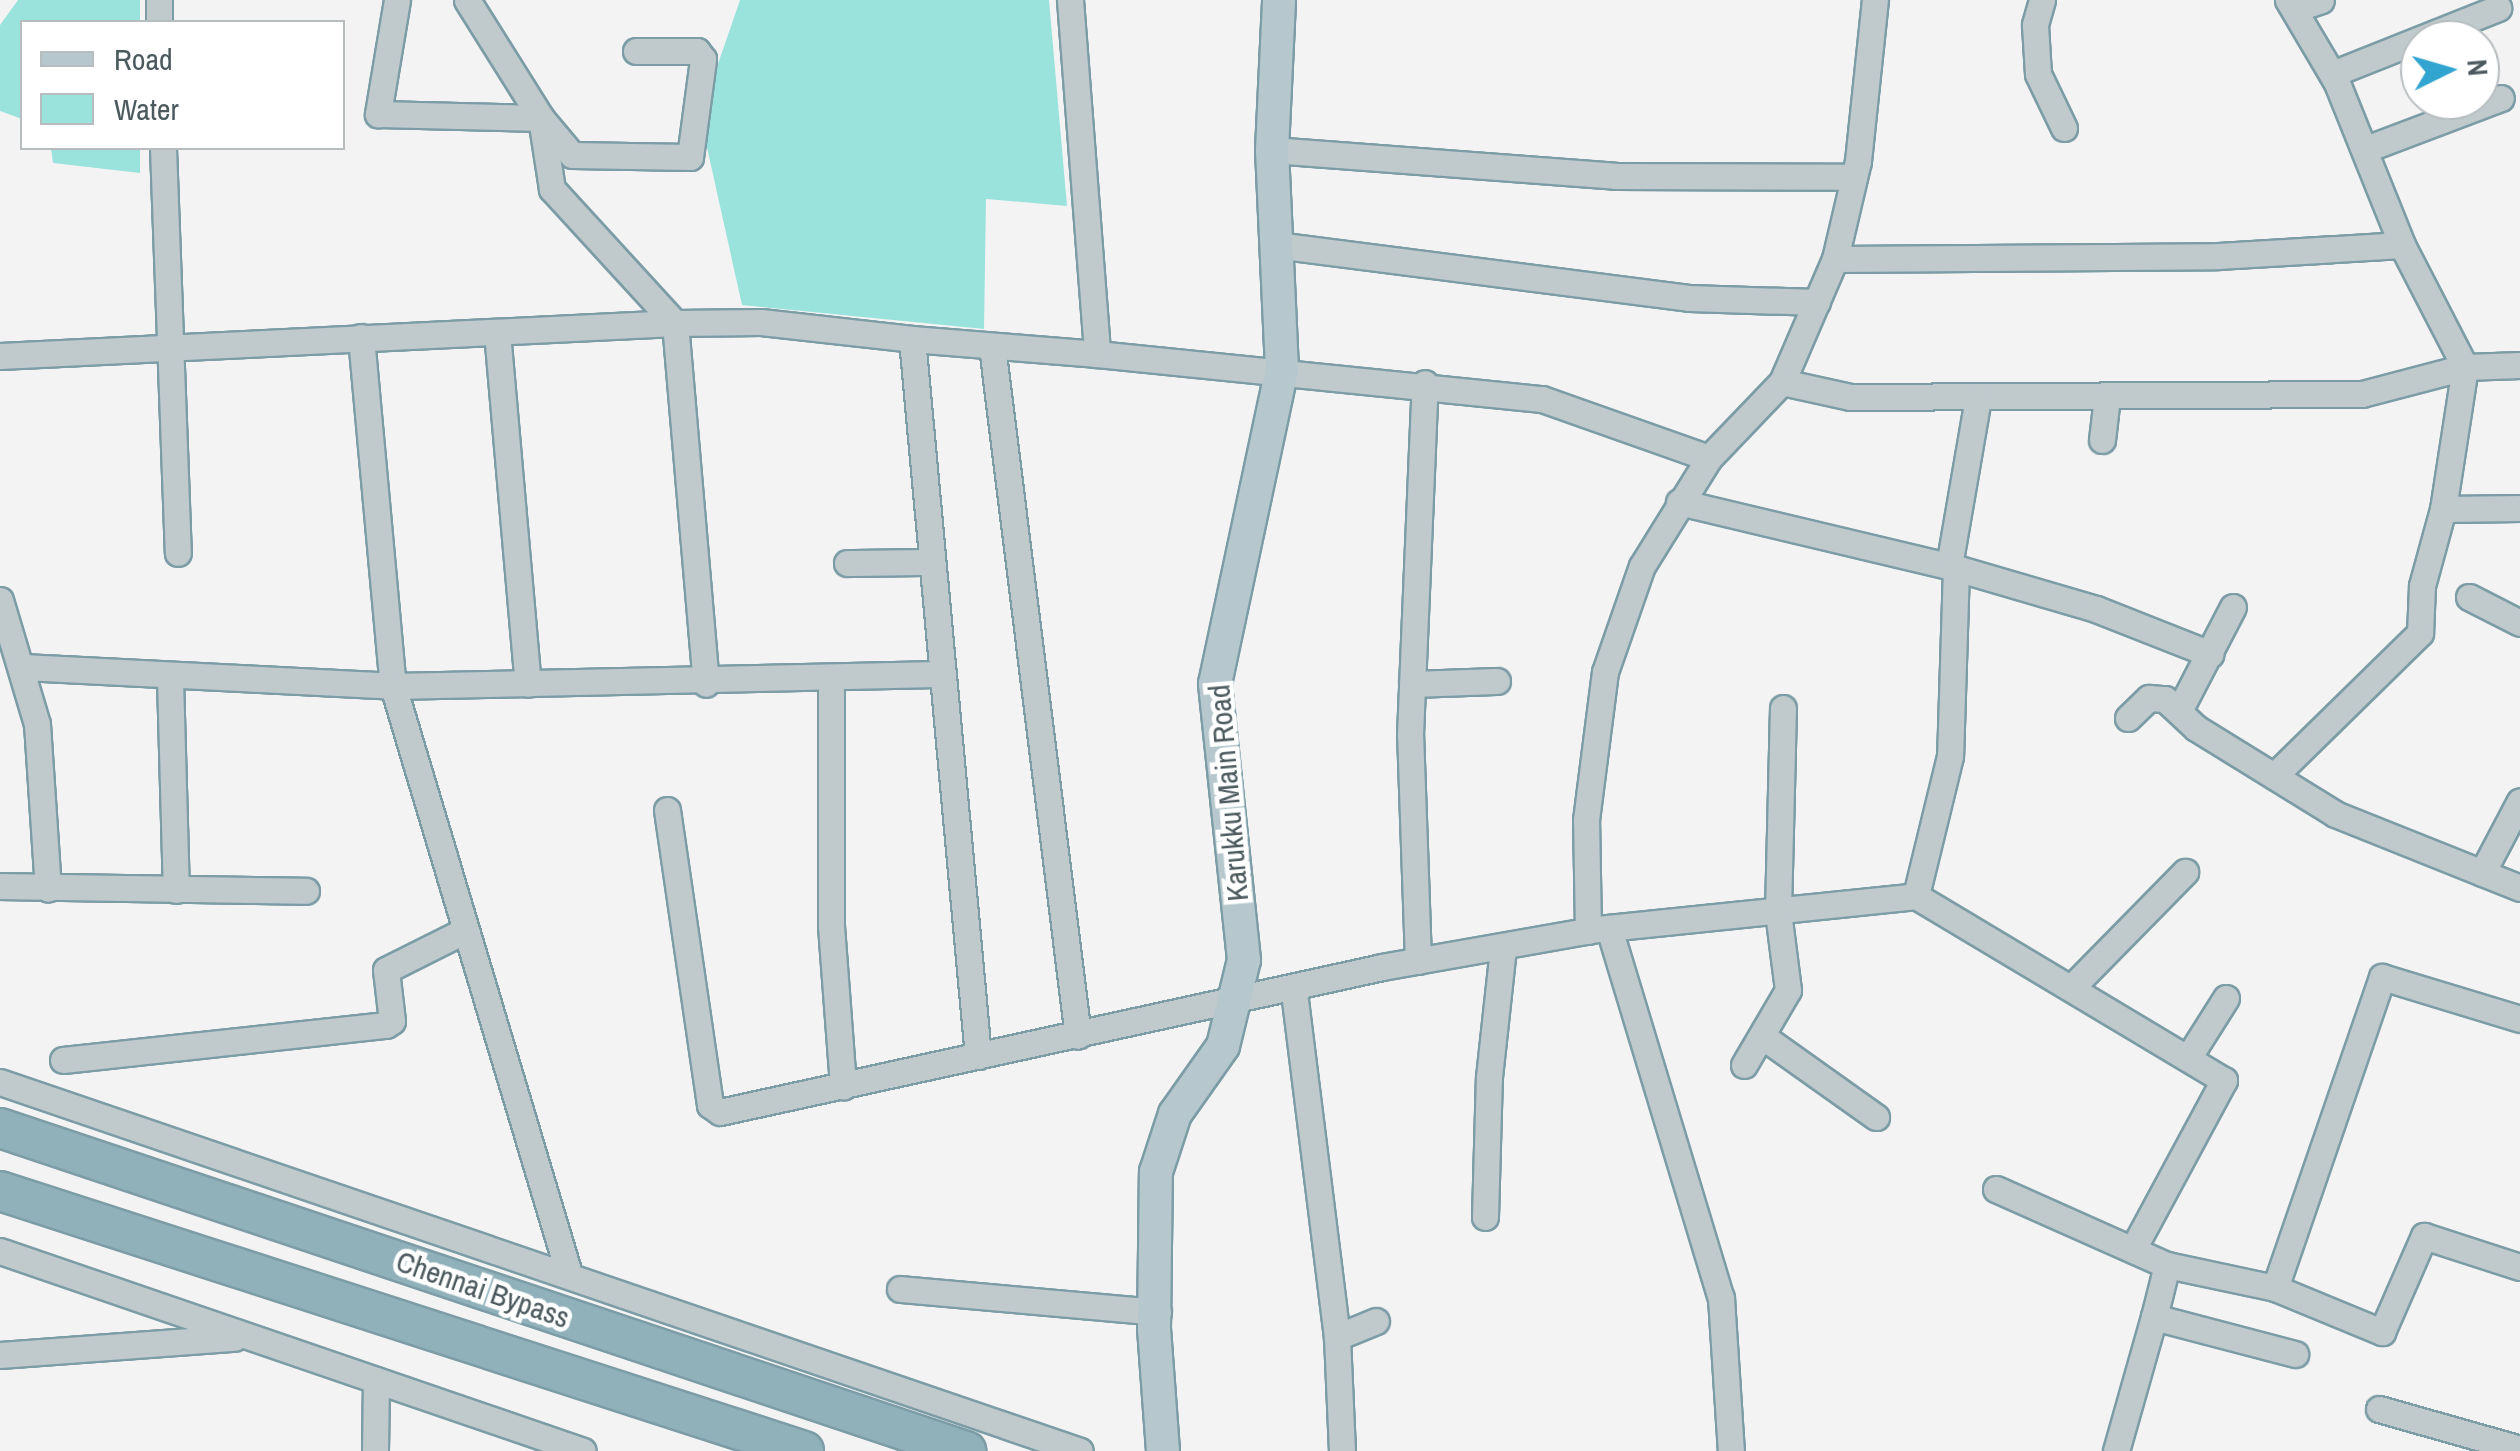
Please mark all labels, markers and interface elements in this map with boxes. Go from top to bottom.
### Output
legend [20,20,345,150]
north arrow [2400,20,2500,120]
text: Road [114,39,173,79]
text: N [2458,58,2498,77]
text: Water [114,89,179,129]
street label: Karukku Main Road [1201,683,1255,903]
street label: Chennai Bypass [392,1243,574,1335]

